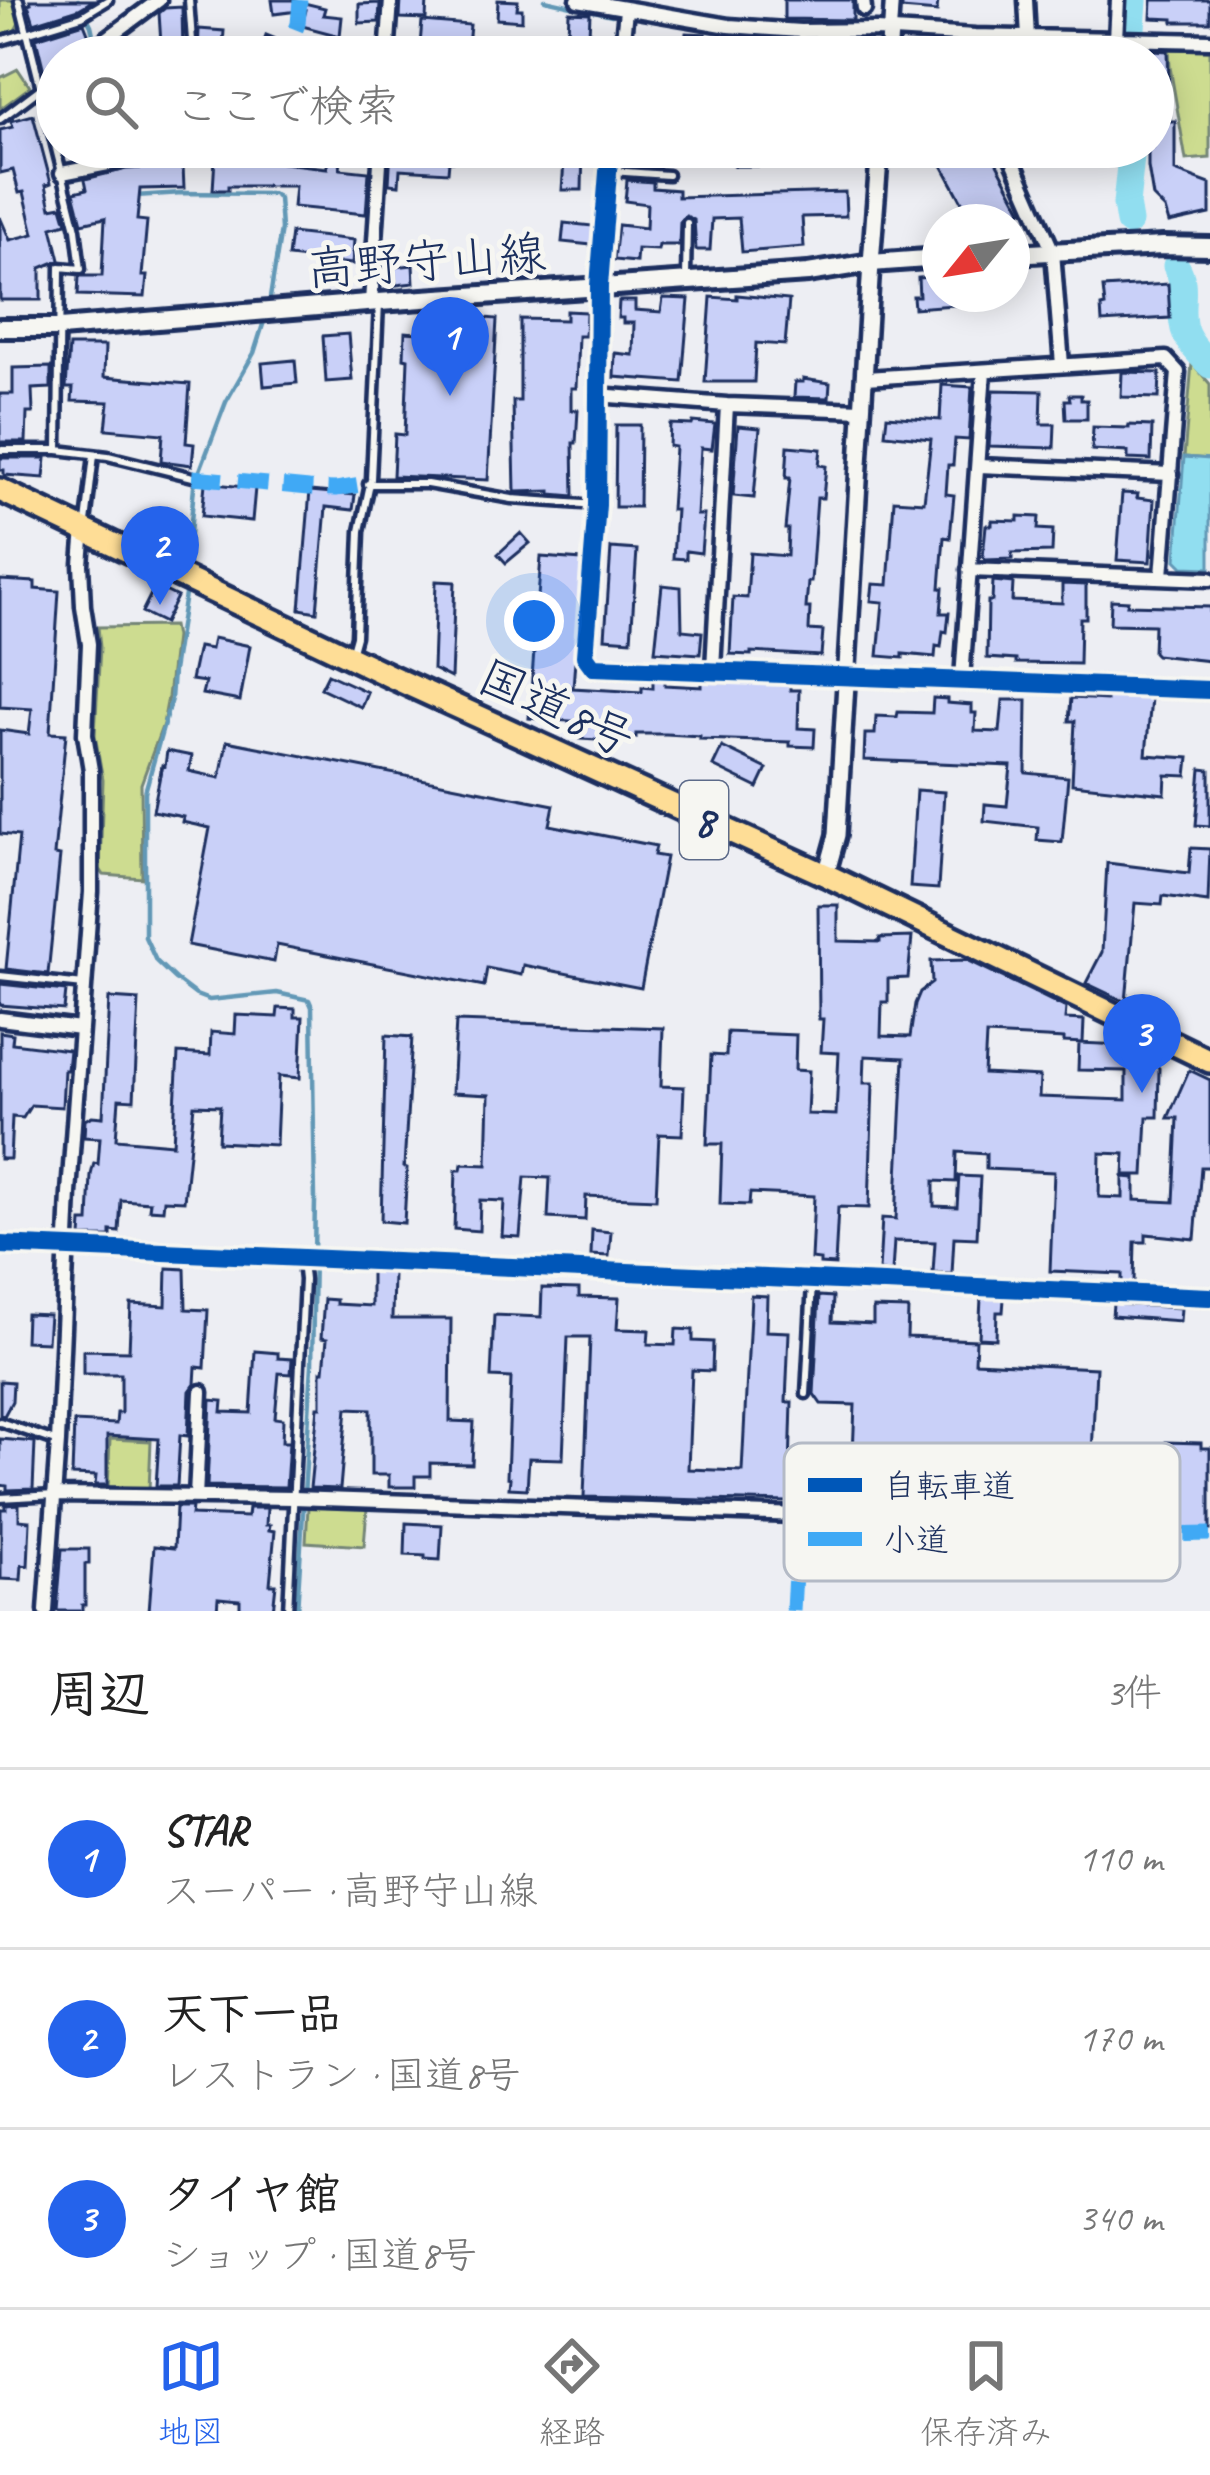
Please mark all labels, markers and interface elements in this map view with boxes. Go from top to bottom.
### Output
search box [36,36,1174,168]
icon: search [78,69,144,135]
text: ここで検索 [174,78,399,135]
north arrow [922,204,1030,312]
street label: 高野守山線 [304,223,548,299]
pin: 1 [411,297,489,396]
pin: 2 [121,506,199,605]
your location [504,591,564,651]
street label: 国道8号 [469,646,644,770]
road number: 8 [680,781,728,859]
pin: 3 [1103,994,1181,1093]
legend [784,1443,1180,1581]
text: 自転車道 [883,1465,1015,1507]
text: 小道 [883,1519,949,1561]
text: 周辺 [48,1662,150,1726]
text: 3件 [1105,1669,1162,1718]
text: STAR [162,1802,248,1859]
text: 1 [78,1834,96,1883]
text: 110 m [1078,1834,1162,1883]
text: スーパー · 高野守山線 [162,1867,538,1916]
text: 天下一品 [162,1986,342,2043]
text: 2 [78,2014,96,2063]
text: 170 m [1078,2014,1162,2063]
text: レストラン · 国道8号 [162,2051,521,2100]
text: タイヤ館 [162,2166,340,2223]
text: 3 [78,2194,96,2243]
text: 340 m [1078,2194,1162,2243]
text: ショップ · 国道8号 [162,2231,477,2280]
tab: 地図 [158,2333,224,2453]
tab: 経路 [539,2333,605,2453]
tab: 保存済み [920,2333,1052,2453]

